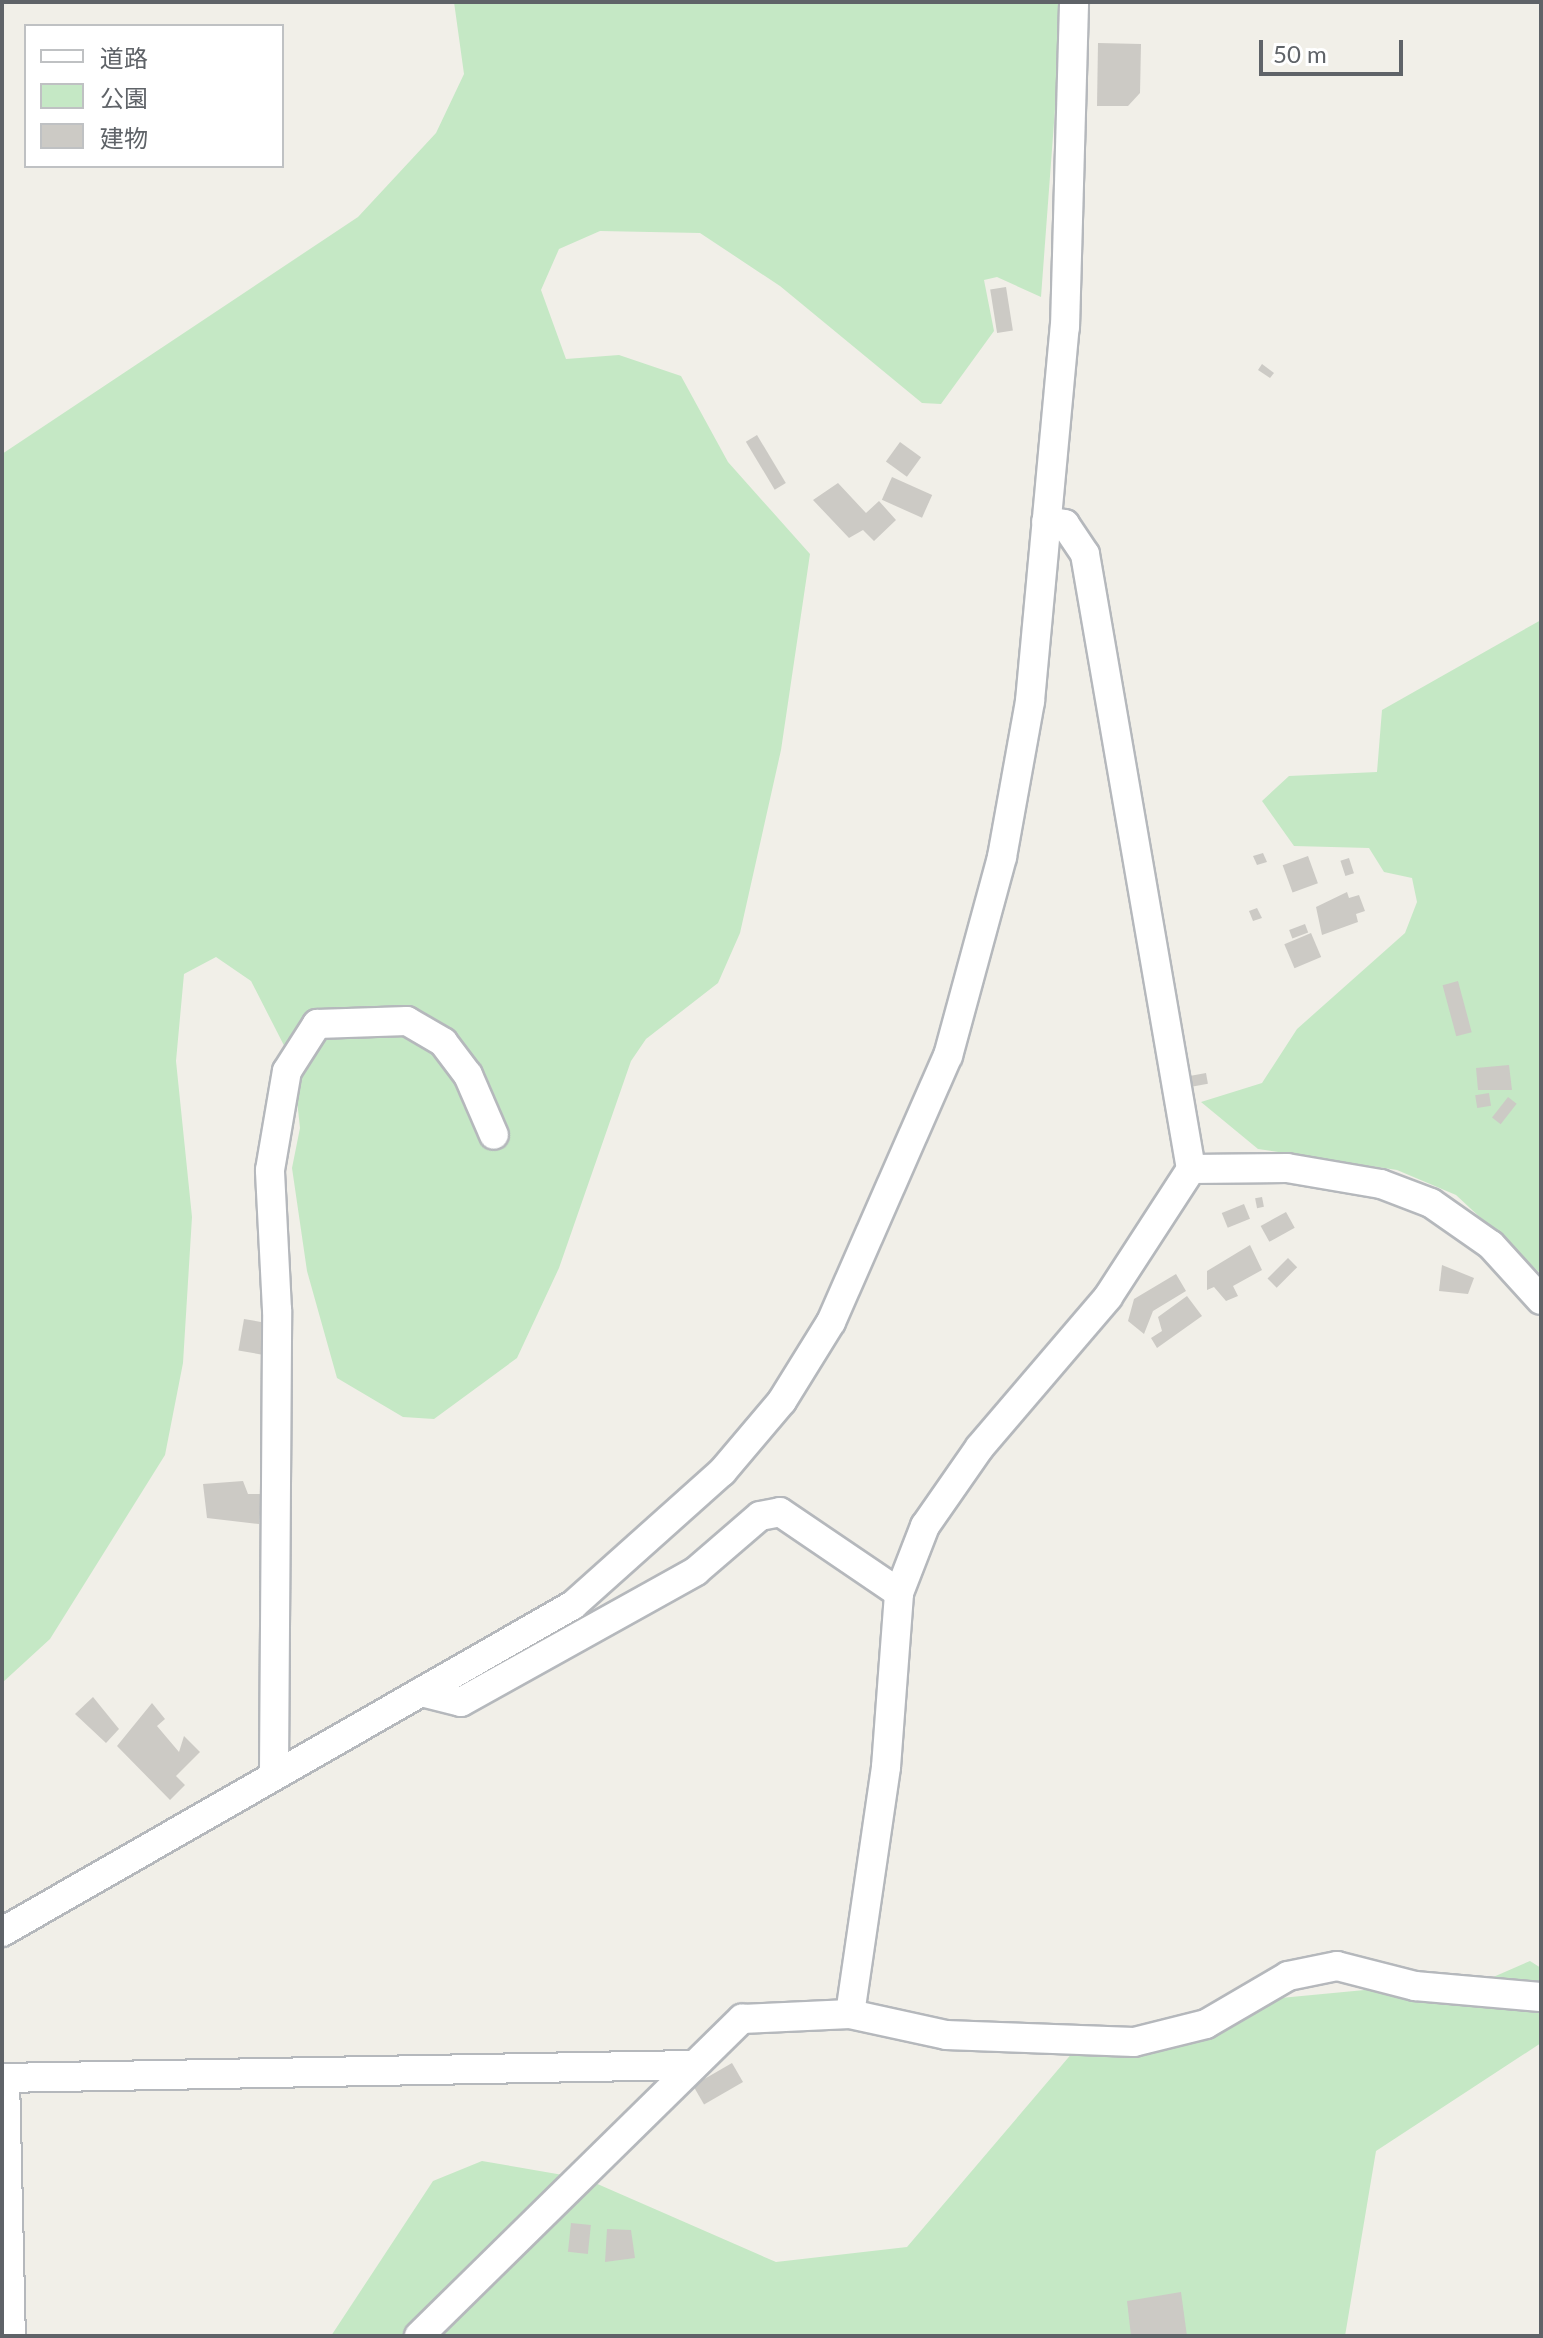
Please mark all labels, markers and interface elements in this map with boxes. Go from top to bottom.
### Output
legend [24,24,284,168]
scale bar [1263,24,1407,74]
text: 50 m [1273,39,1327,68]
text: 道路 [100,43,148,72]
text: 公園 [100,83,148,112]
text: 建物 [100,123,148,152]

